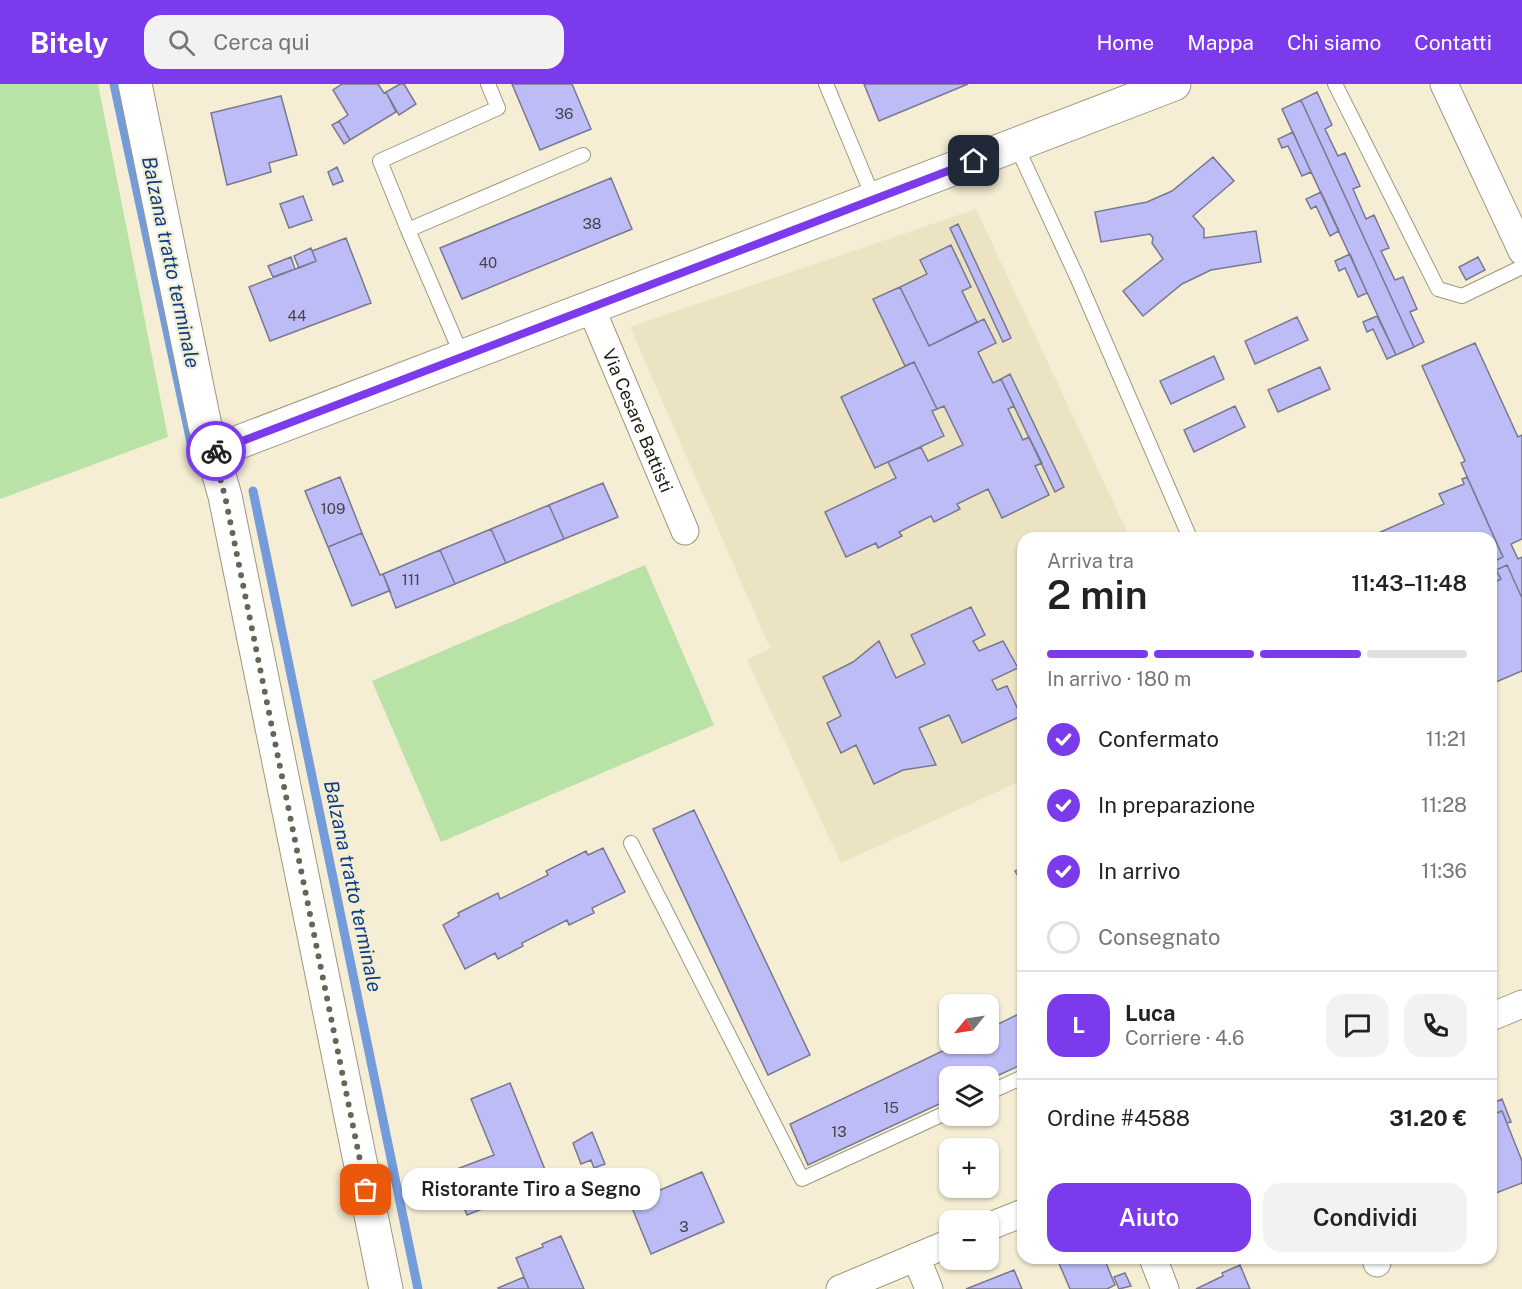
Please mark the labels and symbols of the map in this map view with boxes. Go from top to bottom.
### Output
house number: 36 [555,105,573,122]
pin [948,135,999,186]
water label: Balzana tratto terminale [137,154,205,370]
house number: 38 [582,215,602,232]
house number: 40 [479,254,497,271]
house number: 44 [288,307,306,324]
street label: Via Cesare Battisti [599,346,678,495]
courier [186,421,246,481]
house number: 109 [321,500,345,517]
house number: 111 [402,571,420,588]
water label: Balzana tratto terminale [319,778,387,994]
north arrow [939,994,999,1054]
house number: 15 [883,1099,899,1116]
house number: 13 [831,1123,847,1140]
pin [340,1164,391,1215]
callout: Ristorante Tiro a Segno [402,1169,660,1211]
house number: 3 [679,1218,689,1235]

